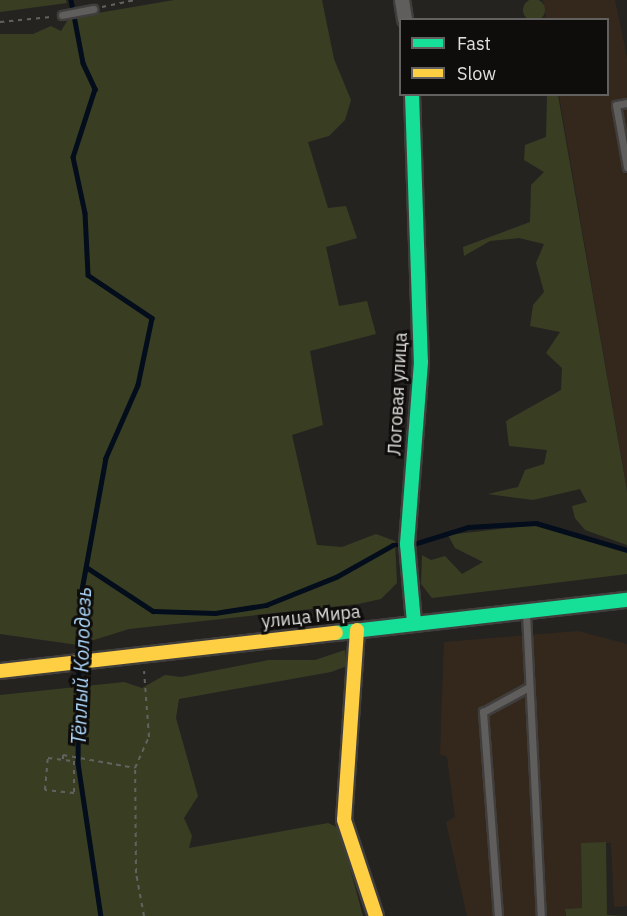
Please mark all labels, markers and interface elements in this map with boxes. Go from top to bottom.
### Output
legend [399,18,609,96]
text: Fast [457,32,491,55]
text: Slow [457,62,496,85]
street label: Логовая улица [384,332,412,456]
water label: Тёплый Колодезь [66,587,96,745]
street label: улица Мира [260,601,362,633]

